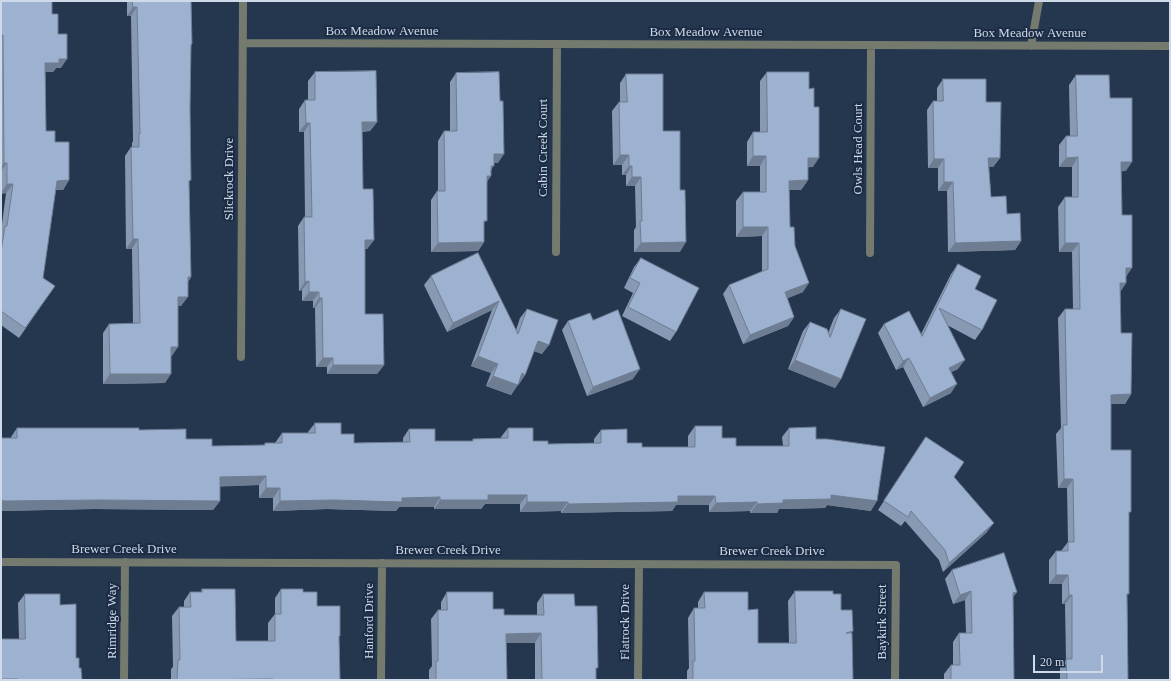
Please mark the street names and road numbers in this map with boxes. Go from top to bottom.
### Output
street label: Box Meadow Avenue [325,24,439,40]
street label: Box Meadow Avenue [649,25,763,41]
street label: Box Meadow Avenue [973,26,1087,42]
street label: Cabin Creek Court [536,99,552,197]
street label: Owls Head Court [851,104,867,194]
street label: Slickrock Drive [222,138,238,220]
street label: Brewer Creek Drive [71,542,177,558]
street label: Brewer Creek Drive [395,543,501,559]
street label: Brewer Creek Drive [719,544,825,560]
street label: Rimridge Way [105,583,121,659]
street label: Hanford Drive [362,583,378,659]
street label: Flatrock Drive [618,584,634,660]
street label: Baykirk Street [875,584,891,660]

